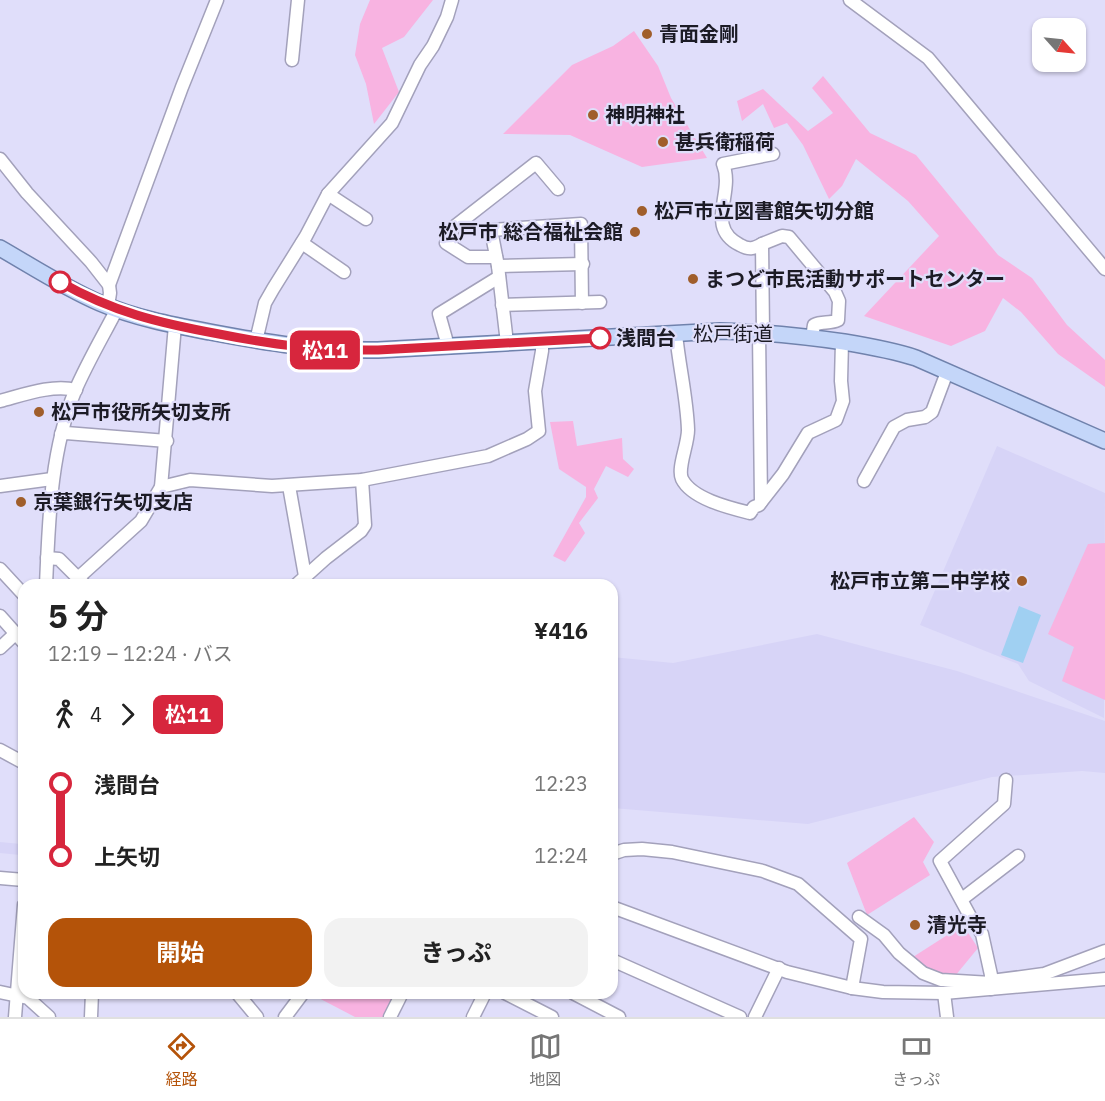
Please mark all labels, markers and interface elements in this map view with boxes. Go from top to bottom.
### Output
north arrow [1032,18,1086,72]
map controls [1032,18,1086,72]
place label: 青面金剛 [659,20,739,47]
marker: 青面金剛 [640,27,654,41]
place label: 神明神社 [605,101,685,128]
marker: 神明神社 [586,108,600,122]
place label: 甚兵衛稲荷 [675,128,775,155]
marker: 甚兵衛稲荷 [656,135,670,149]
place label: 松戸市立図書館矢切分館 [654,197,874,224]
marker: 松戸市立図書館矢切分館 [635,204,649,218]
place label: 松戸市 総合福祉会館 [438,218,623,245]
marker: 松戸市 総合福祉会館 [628,225,642,239]
place label: まつど市民活動サポートセンター [705,265,1005,292]
unlabelled marker [49,271,71,293]
marker: まつど市民活動サポートセンター [686,272,700,286]
street label: 松戸街道 [693,320,773,347]
place label: 浅間台 [616,324,676,351]
marker: 浅間台 [589,327,611,349]
line badge: 松11 [290,330,360,370]
text: 松11 [302,336,348,364]
place label: 松戸市役所矢切支所 [51,398,231,425]
marker: 松戸市役所矢切支所 [32,405,46,419]
place label: 京葉銀行矢切支店 [33,488,193,515]
marker: 京葉銀行矢切支店 [14,495,28,509]
place label: 松戸市立第二中学校 [830,567,1010,594]
marker: 松戸市立第二中学校 [1015,574,1029,588]
text: 5 分 [48,594,109,637]
text: ¥416 [534,616,588,645]
text: 12:19 – 12:24 · バス [48,640,233,667]
icon: walk [48,698,81,731]
icon: forward [111,698,144,731]
text: 松11 [165,700,211,728]
text: 4 [90,701,102,728]
text: 浅間台 [94,770,160,799]
text: 12:23 [534,770,588,797]
text: 上矢切 [94,842,160,871]
text: 12:24 [534,842,588,869]
place label: 清光寺 [927,911,987,938]
button: 開始 [48,918,312,987]
button: きっぷ [324,918,588,987]
marker: 清光寺 [908,918,922,932]
tab: 経路 [165,1030,198,1090]
tab: 地図 [529,1030,562,1090]
tab: きっぷ [892,1030,940,1090]

